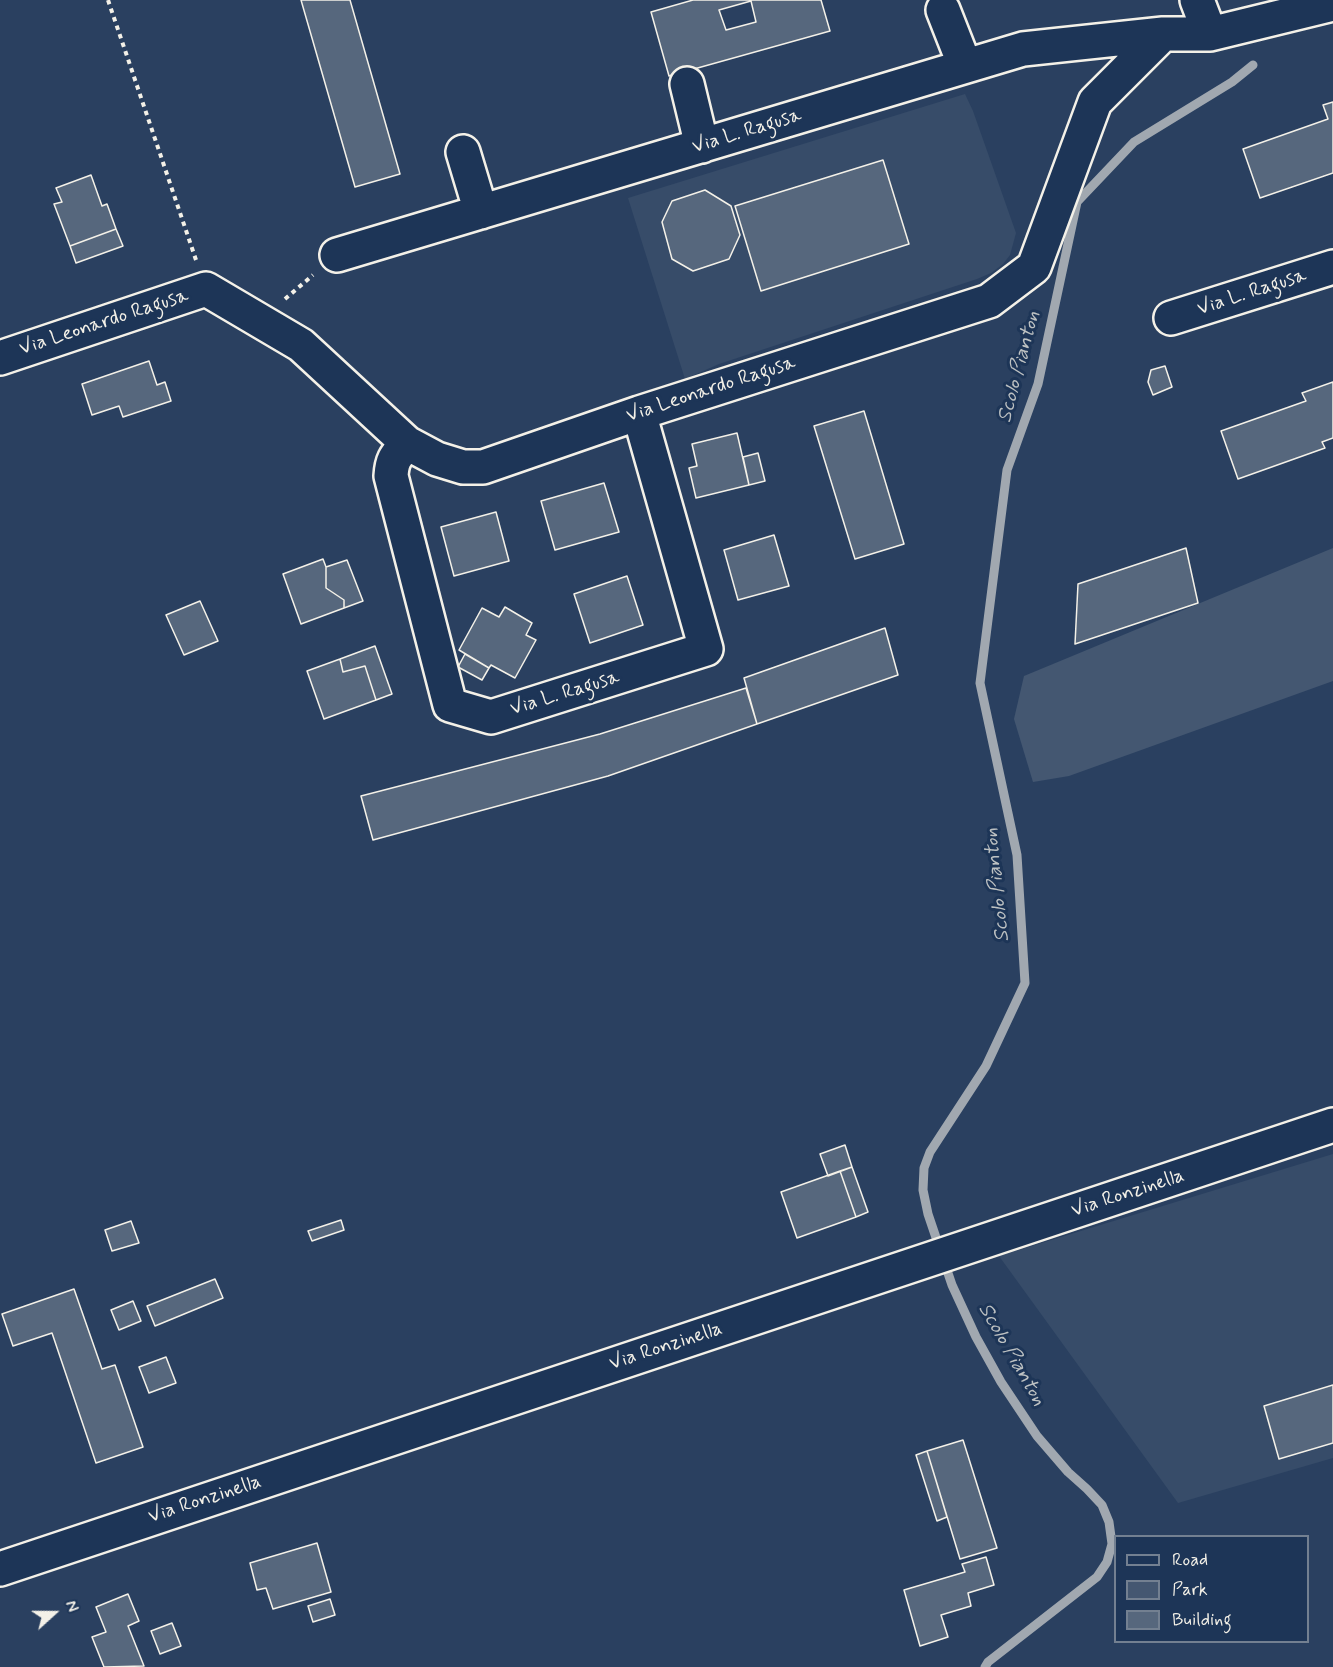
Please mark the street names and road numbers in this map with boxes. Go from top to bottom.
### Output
street label: Via L. Ragusa [689,104,805,160]
street label: Via L. Ragusa [1195,264,1309,322]
street label: Via Leonardo Ragusa [17,284,191,362]
street label: Via Leonardo Ragusa [624,351,798,429]
street label: Via L. Ragusa [507,666,623,722]
street label: Via Ronzinella [1068,1164,1188,1224]
street label: Via Ronzinella [606,1317,726,1377]
street label: Via Ronzinella [145,1470,265,1530]

